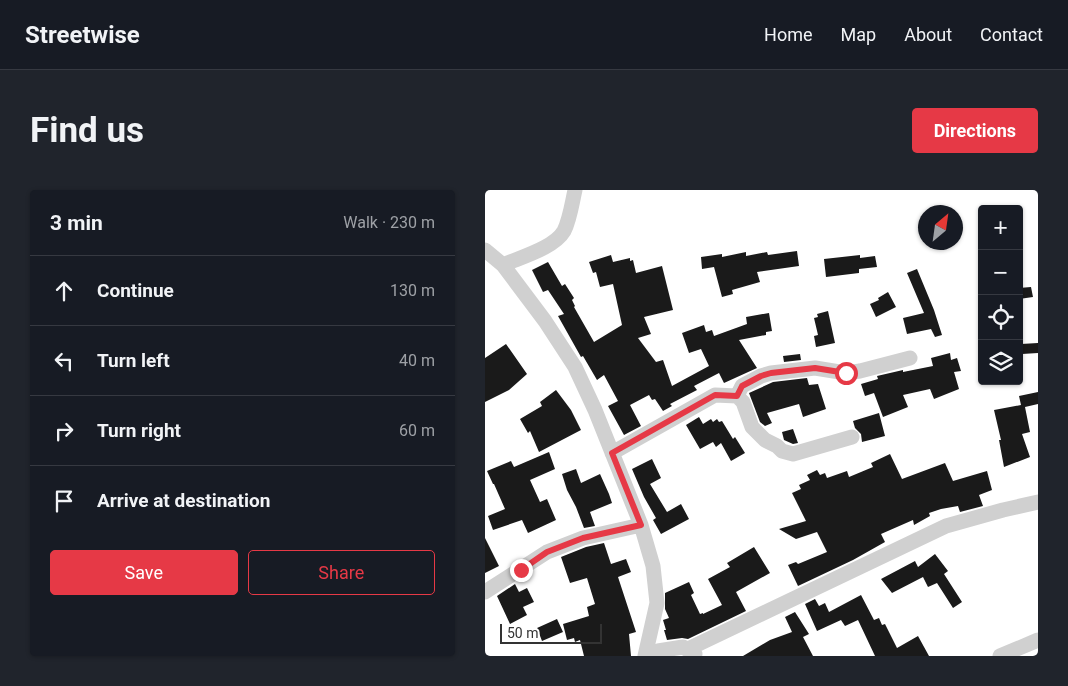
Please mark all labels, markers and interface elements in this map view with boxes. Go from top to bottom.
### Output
text: Streetwise [25,21,140,49]
text: Home [764,24,813,45]
text: Map [841,24,876,45]
text: About [904,24,952,45]
text: Contact [980,24,1043,45]
button: Directions [912,108,1038,153]
text: Find us [30,110,144,151]
north arrow [918,205,963,250]
map controls [978,205,1023,385]
button: + [978,205,1023,250]
text: 3 min [50,211,103,235]
text: Walk · 230 m [343,213,435,232]
button: − [978,250,1023,295]
icon: ahead [50,277,78,305]
text: Continue [97,279,174,302]
text: 130 m [390,281,435,300]
button: locate [978,295,1023,340]
button: layers [978,340,1023,385]
icon: left [50,347,78,375]
text: Turn left [97,349,170,372]
text: 40 m [399,351,435,370]
route start [835,362,858,385]
icon: right [50,417,78,445]
text: Turn right [97,419,181,442]
text: 60 m [399,421,435,440]
icon: arrive [50,487,78,515]
text: Arrive at destination [97,489,270,512]
button: Save [50,550,238,595]
button: Share [248,550,435,595]
route end [510,559,533,582]
scale bar [500,621,603,644]
text: 50 m [507,625,539,641]

